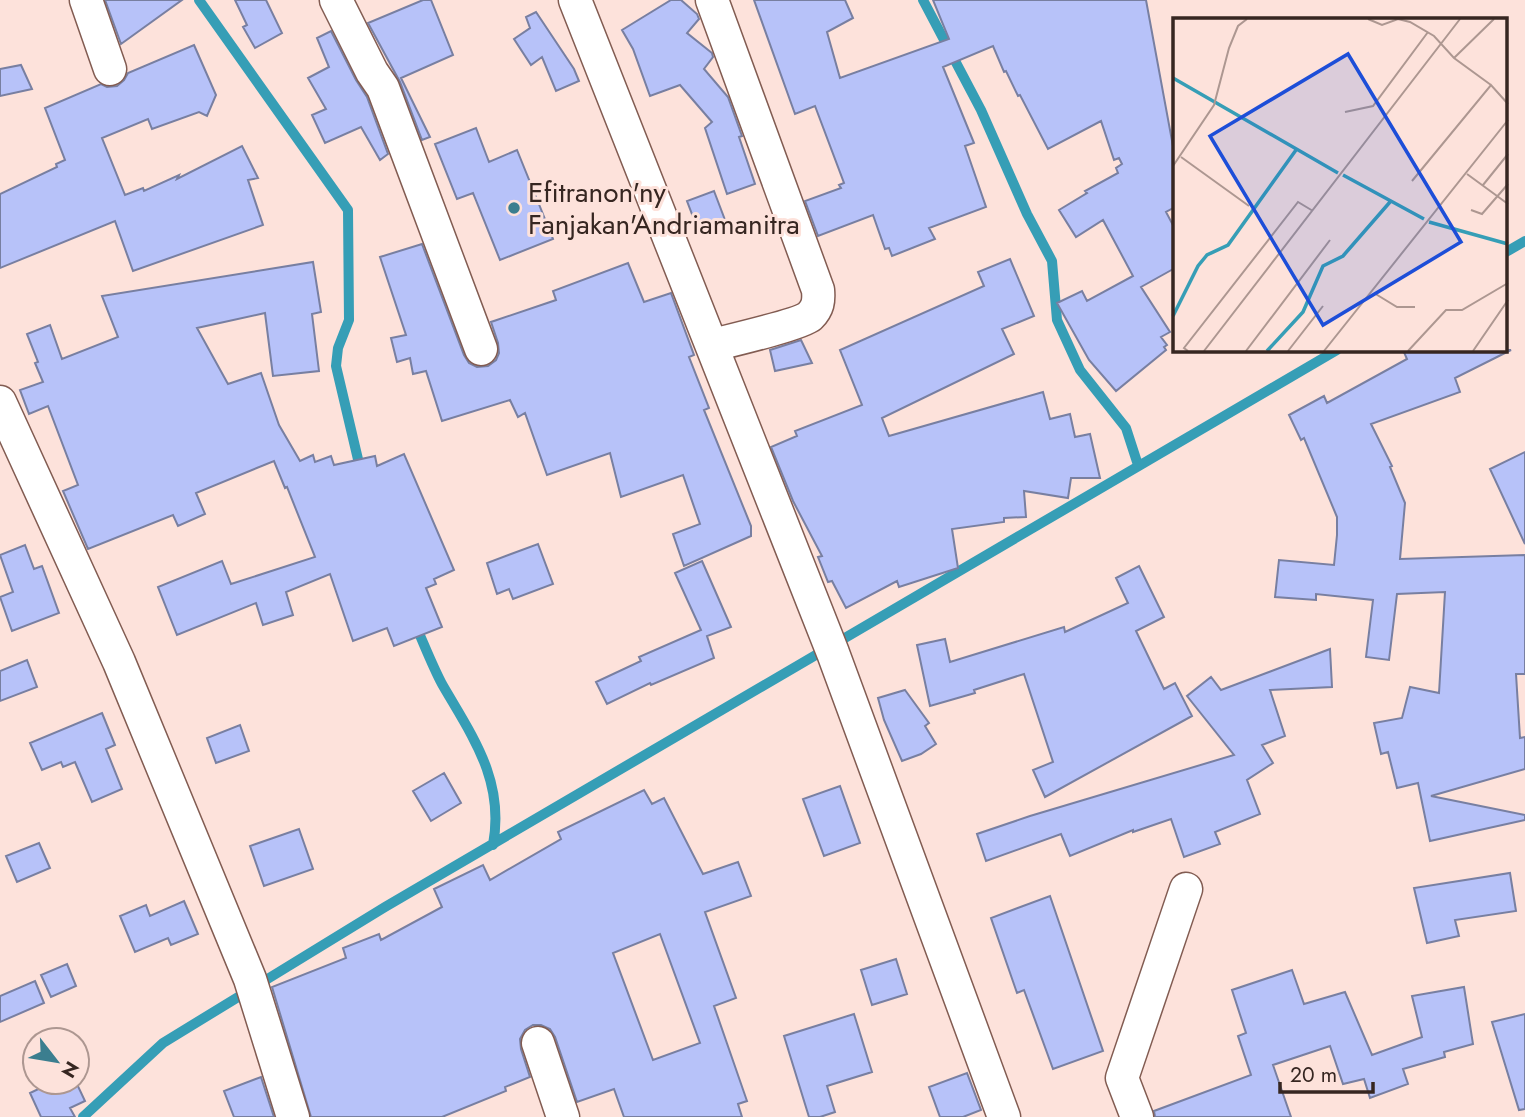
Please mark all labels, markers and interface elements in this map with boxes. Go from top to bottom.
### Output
inset map [1173,18,1508,352]
place label: Efitranon'ny Fanjakan'Andriamanitra [528,172,800,245]
marker: Efitranon'ny Fanjakan'Andriamanitra [506,200,522,216]
north arrow [21,1026,91,1096]
scale bar [1280,1050,1373,1094]
text: N [55,1056,86,1083]
text: 20 m [1290,1060,1337,1090]

